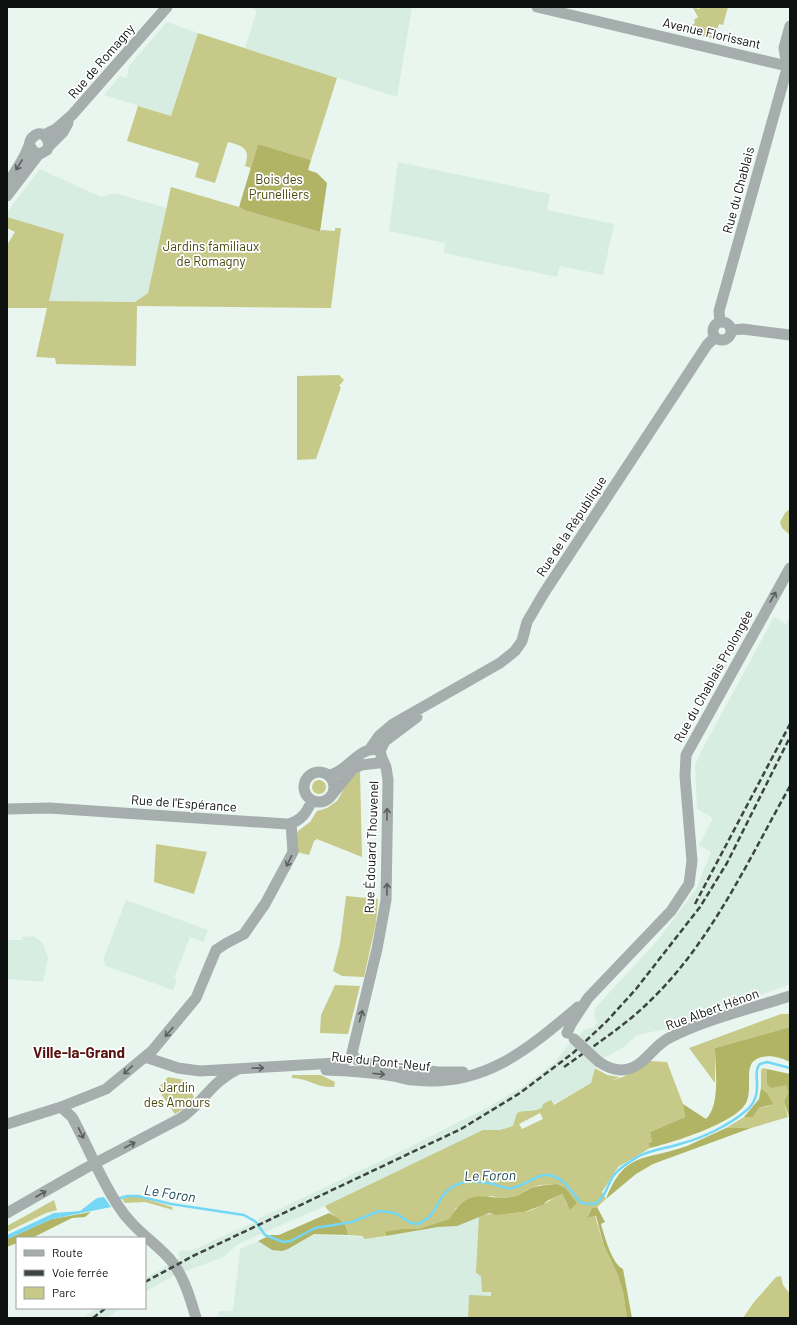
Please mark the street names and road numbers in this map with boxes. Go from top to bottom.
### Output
street label: Avenue Florissant [661,14,763,52]
street label: Rue de Romagny [64,21,138,101]
street label: Rue du Chablais [719,145,757,235]
street label: Rue de la République [532,473,610,579]
street label: Rue du Chablais Prolongée [670,607,756,745]
street label: Rue Édouard Thouvenel [361,780,381,914]
street label: Rue de l'Espérance [131,791,237,815]
street label: Rue Albert Hénon [663,985,761,1033]
street label: Rue du Pont-Neuf [331,1048,432,1074]

